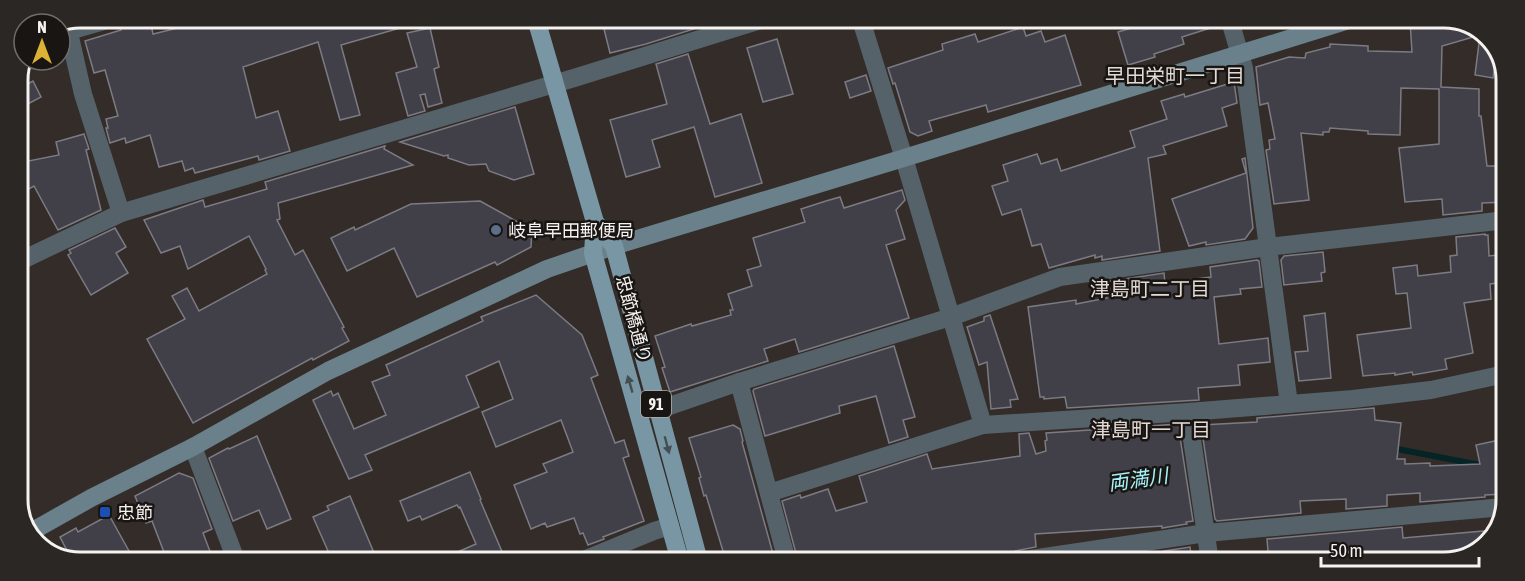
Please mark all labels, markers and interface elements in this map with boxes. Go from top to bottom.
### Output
north arrow [12,12,72,72]
text: N [37,18,47,36]
district label: 早田栄町一丁目 [1105,64,1245,87]
place label: 岐阜早田郵便局 [508,220,634,241]
marker: 岐阜早田郵便局 [489,223,503,237]
street label: 忠節橋通り [612,273,656,365]
district label: 津島町二丁目 [1090,277,1210,300]
one-way arrow [625,374,634,392]
road number: 91 [641,391,671,417]
district label: 津島町一丁目 [1091,418,1211,441]
one-way arrow [663,436,672,454]
water label: 両満川 [1107,463,1171,495]
place label: 忠節 [117,502,153,523]
marker: 忠節 [98,505,112,519]
scale bar [1321,530,1478,568]
text: 50 m [1330,540,1362,561]

